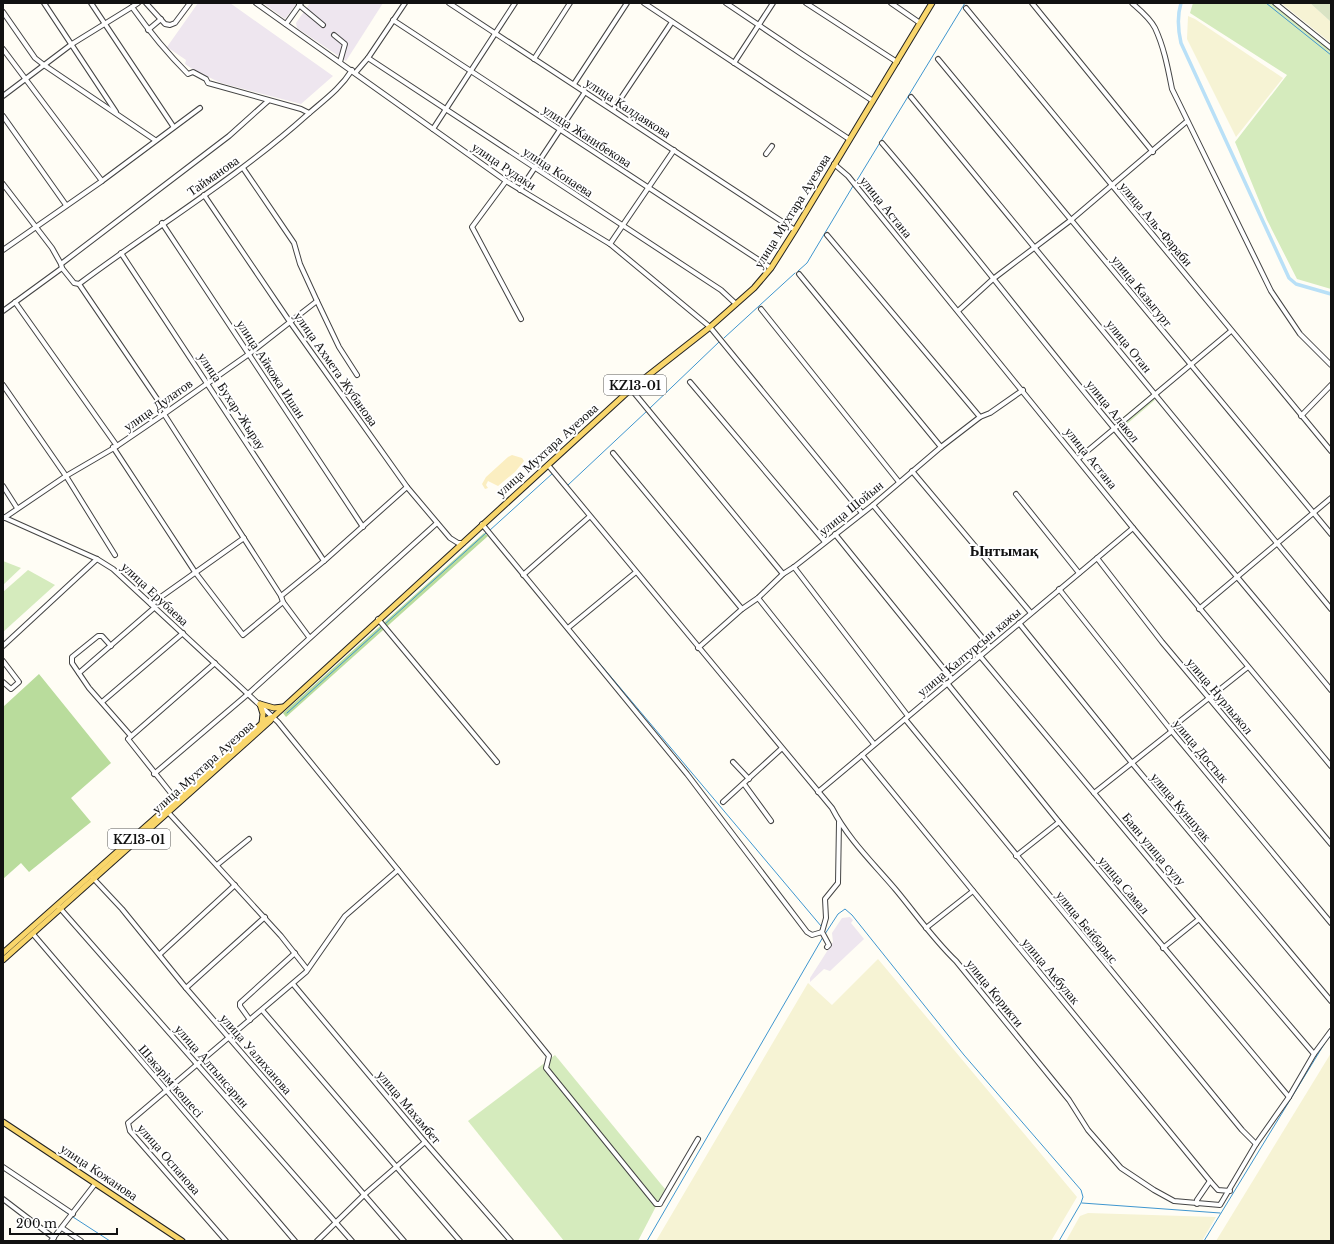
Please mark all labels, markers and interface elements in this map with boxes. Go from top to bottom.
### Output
street label: улица Калдаякова [582,74,674,142]
street label: улица Жанибекова [539,101,635,171]
street label: улица Рудаки [468,138,540,194]
street label: улица Конаева [520,143,597,201]
street label: улица Мухтара Ауезова [750,150,834,271]
street label: Тайманова [184,152,242,200]
street label: улица Астана [856,173,916,242]
street label: улица Аль-Фараби [1116,178,1196,270]
street label: улица Казыгурт [1108,252,1176,331]
street label: улица Ахмета Жубанова [290,308,382,430]
street label: улица Айкожа Ишан [233,316,309,422]
street label: улица Отан [1102,316,1156,376]
street label: улица Бухар-Жырау [194,349,270,453]
street label: улица Дулатов [120,375,196,435]
road number: KZ13-01 [604,375,666,395]
street label: улица Алакол [1082,376,1144,446]
street label: улица Мухтара Ауезова [492,399,602,500]
street label: улица Астана [1061,424,1121,493]
street label: улица Шойын [815,477,887,539]
district label: Ынтымақ [970,541,1039,560]
street label: улица Ерубаева [118,558,193,630]
street label: улица Калтурсын кажы [914,604,1024,700]
street label: улица Нурлыжол [1183,654,1257,738]
street label: улица Мухтара Ауезова [148,716,258,817]
street label: улица Достык [1169,716,1233,787]
street label: улица Куншуак [1147,769,1215,846]
street label: Баян улица сулу [1118,809,1190,889]
road number: KZ13-01 [108,829,170,849]
street label: улица Самал [1095,852,1154,918]
street label: улица Бейбарыс [1052,887,1122,967]
street label: улица Акбулак [1018,934,1084,1008]
street label: улица Корикти [962,956,1028,1030]
street label: улица Уалиханова [216,1010,296,1098]
street label: улица Алтынсарин [171,1021,253,1111]
street label: Шәкәрім көшесі [135,1041,208,1121]
street label: улица Махамбет [373,1067,445,1148]
street label: улица Оспанова [133,1120,205,1198]
street label: улица Кожанова [57,1140,141,1204]
scale bar [10,1210,117,1236]
text: 200 m [16,1216,57,1231]

